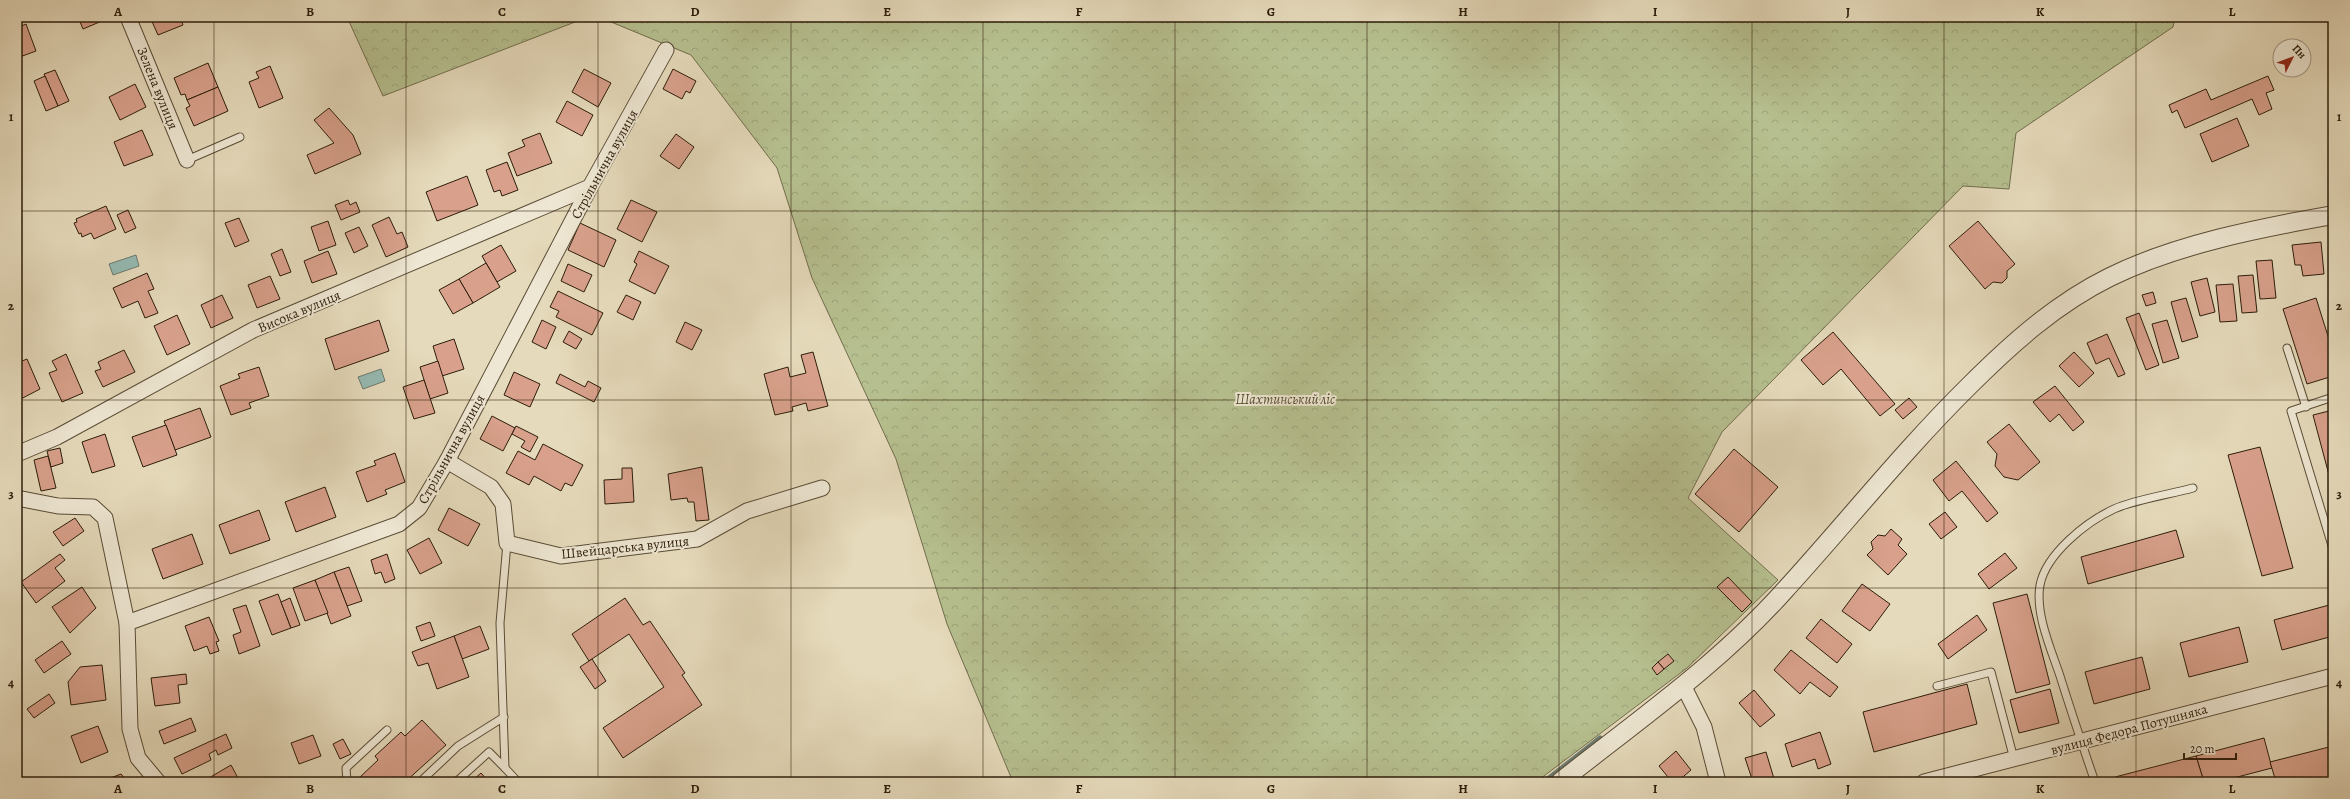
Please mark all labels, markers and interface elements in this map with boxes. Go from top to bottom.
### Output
text: A [113,3,123,20]
text: B [306,3,314,20]
text: C [498,3,506,20]
text: D [690,3,700,20]
text: E [883,3,891,20]
text: F [1076,3,1083,20]
text: G [1267,3,1275,20]
text: H [1458,3,1468,20]
text: I [1653,3,1658,20]
text: J [1846,3,1850,20]
text: K [2036,3,2045,20]
text: L [2229,3,2236,20]
north arrow [2272,38,2312,78]
text: Пн [2289,41,2310,62]
street label: Зелена вулиця [132,44,183,132]
street label: Стрільнична вулиця [566,106,643,222]
text: 1 [9,108,14,125]
text: 1 [2337,108,2342,125]
street label: Висока вулиця [255,285,344,337]
text: 2 [8,297,15,314]
text: 2 [2336,297,2343,314]
park label: Шахтинський ліс [1235,390,1335,409]
street label: Стрільнична вулиця [413,391,490,507]
text: 3 [8,485,14,502]
text: 3 [2336,485,2342,502]
street label: Швейцарська вулиця [560,531,690,564]
text: 4 [8,674,14,691]
text: 4 [2336,674,2342,691]
street label: вулиця Федора Потушняка [2049,699,2210,760]
scale bar [2184,735,2236,761]
text: 20 m [2190,741,2214,757]
text: A [113,780,123,797]
text: B [306,780,314,797]
text: C [498,780,506,797]
text: D [690,780,700,797]
text: E [883,780,891,797]
text: F [1076,780,1083,797]
text: G [1267,780,1275,797]
text: H [1458,780,1468,797]
text: I [1653,780,1658,797]
text: J [1846,780,1850,797]
text: K [2036,780,2045,797]
text: L [2229,780,2236,797]

